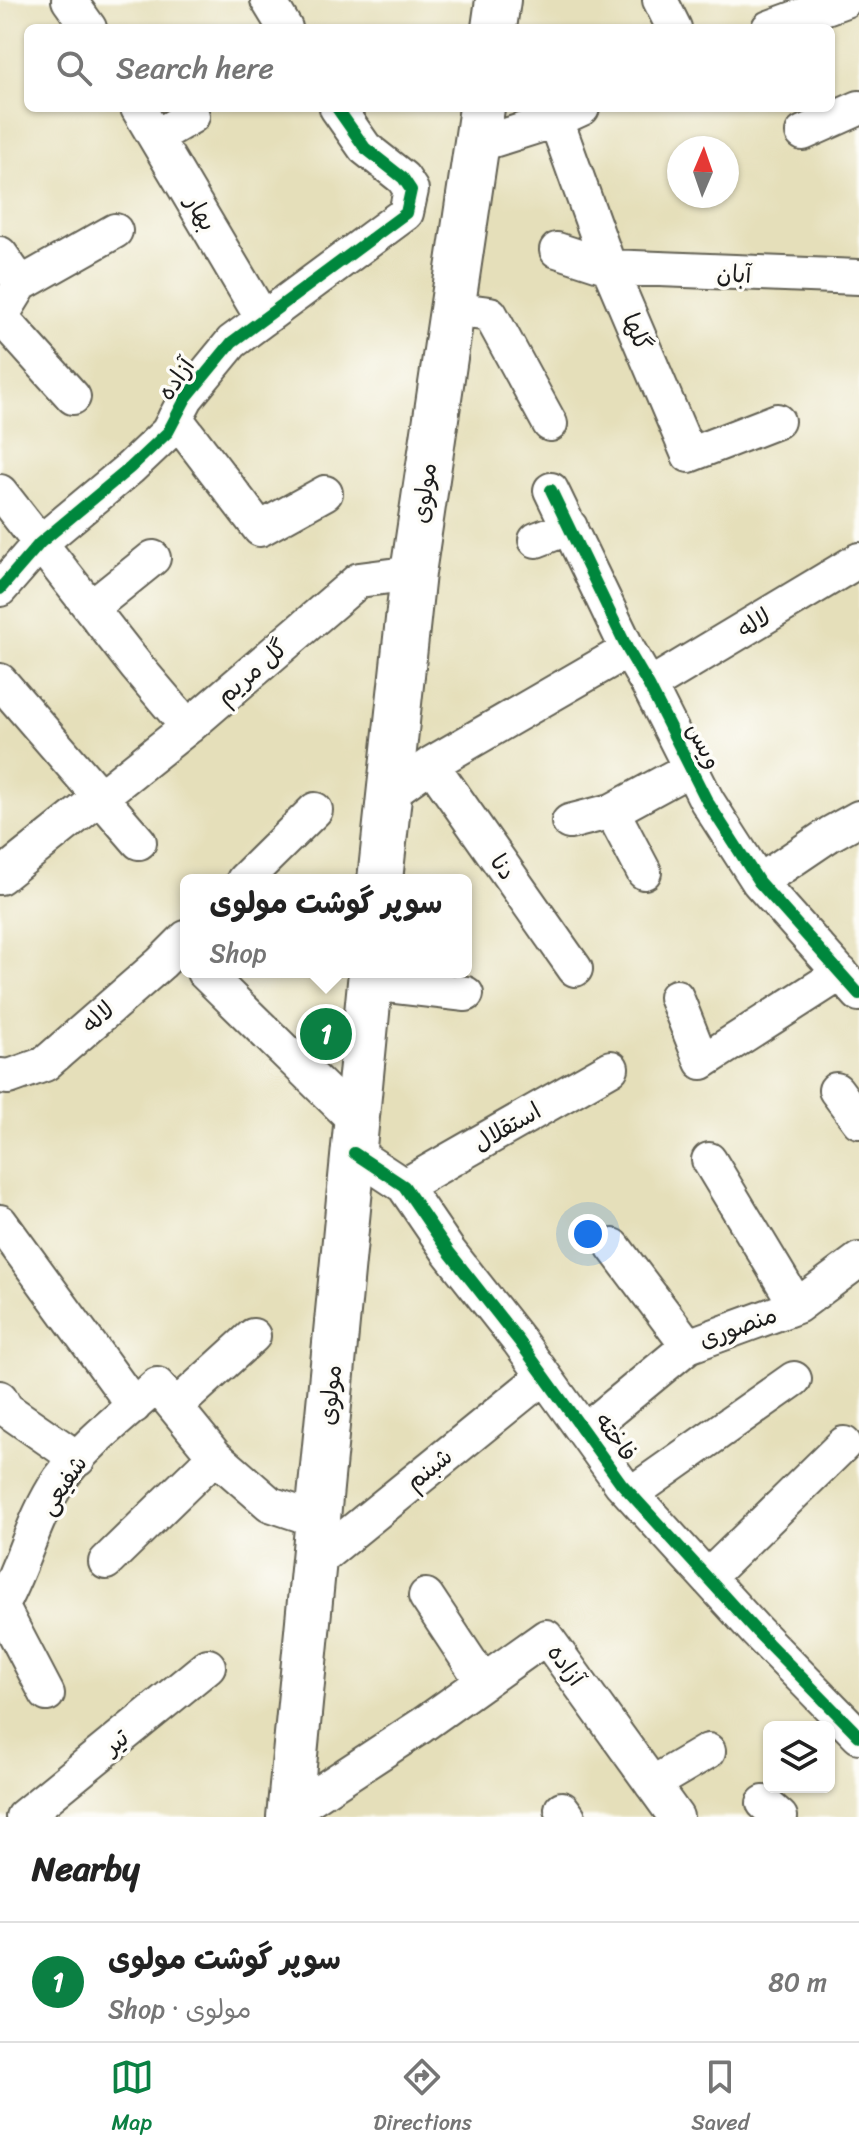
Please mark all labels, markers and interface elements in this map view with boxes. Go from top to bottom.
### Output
search box [24,24,835,112]
text: Search here [116,41,274,95]
icon: search [52,46,96,90]
north arrow [667,136,739,208]
street label: بهار [173,185,228,239]
street label: آبان [716,252,753,296]
street label: گلها [610,306,664,358]
street label: آزاده [146,348,207,409]
street label: مولوی [399,460,449,526]
street label: لاله [729,596,779,650]
street label: گل مریم [206,628,298,716]
street label: ویس [674,715,734,777]
street label: دنا [479,845,527,889]
popup [180,874,472,978]
text: سوپر گوشت مولوی [210,876,442,930]
text: Shop [210,930,266,976]
street label: لاله [71,990,125,1044]
pin: 1 [300,1004,352,1064]
street label: استقلال [465,1090,549,1164]
your location [568,1214,608,1254]
street label: منصوری [693,1293,783,1361]
street label: مولوی [306,1363,354,1427]
street label: فاخته [584,1403,648,1471]
street label: شبنم [396,1437,462,1501]
street label: شفیعی [27,1446,99,1524]
street label: آزاده [536,1635,597,1696]
street label: تیر [92,1717,139,1767]
map controls [763,1721,835,1793]
button: layers [763,1721,835,1793]
text: Nearby [32,1839,140,1899]
text: سوپر گوشت مولوی [108,1932,341,1986]
text: 1 [52,1959,64,2005]
text: 80 m [768,1959,827,2005]
text: Shop · مولوی [108,1986,251,2032]
tab: Map [110,2055,154,2142]
tab: Directions [373,2055,472,2142]
tab: Saved [691,2055,749,2142]

